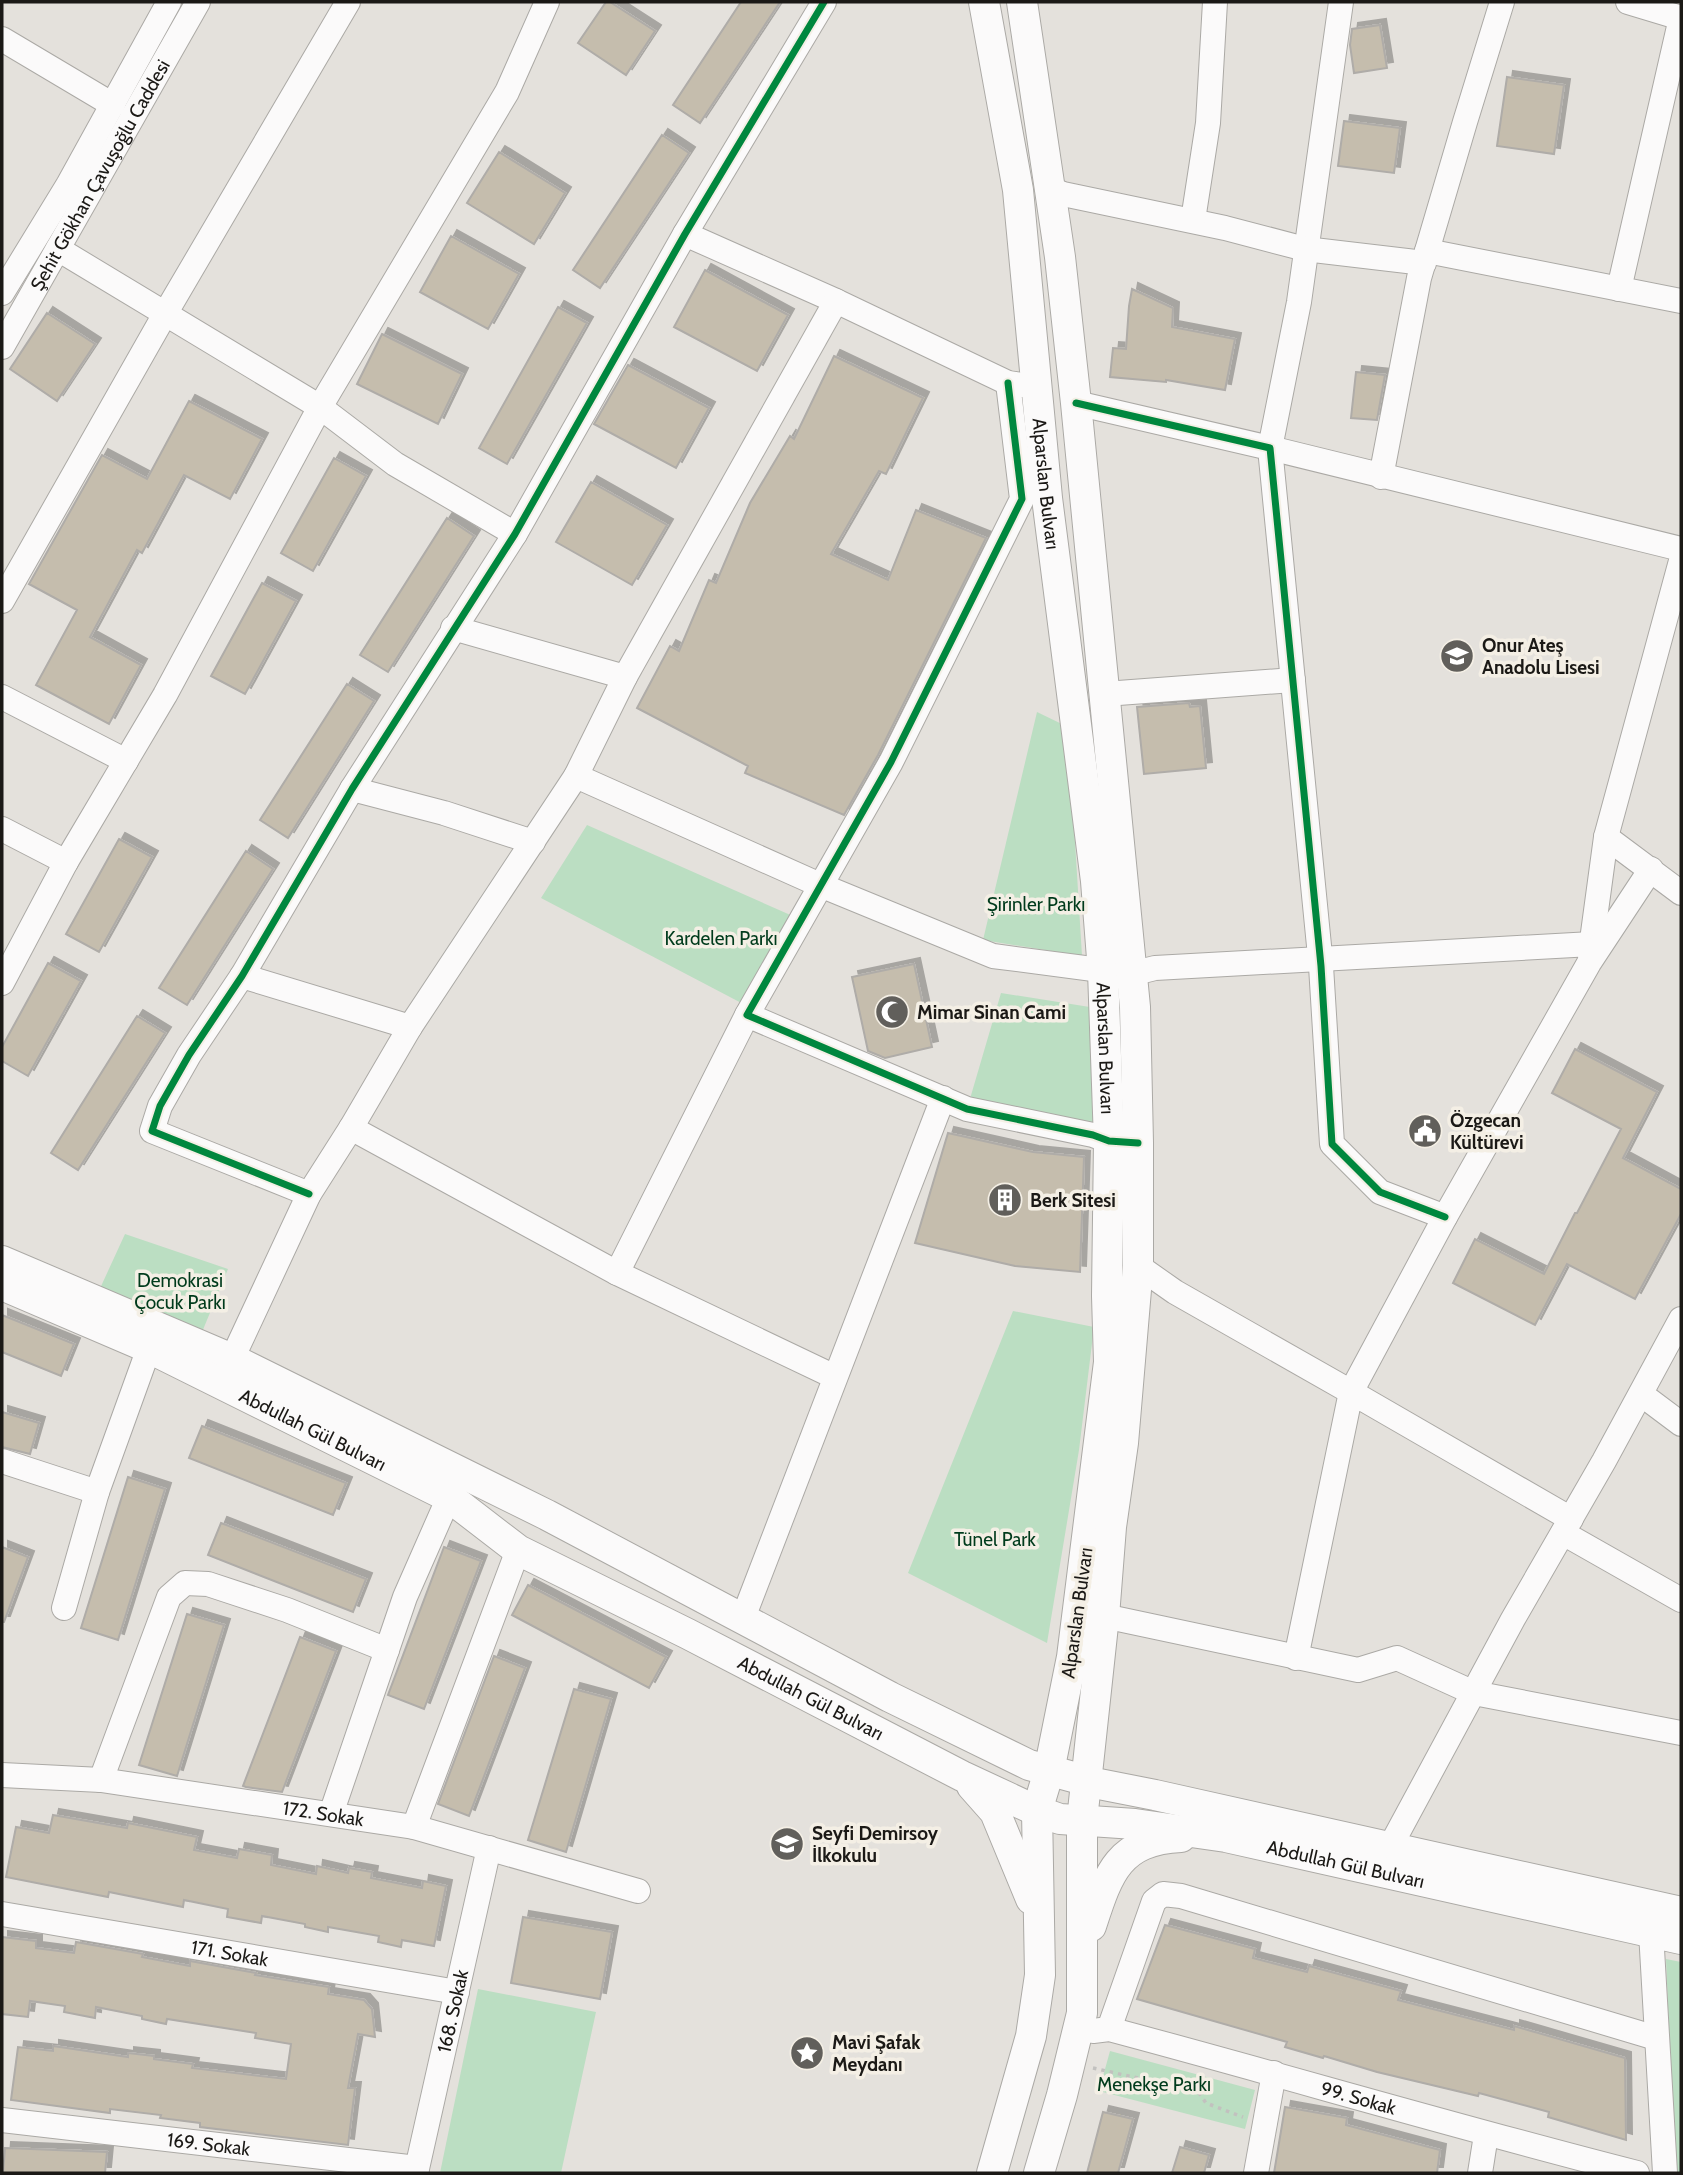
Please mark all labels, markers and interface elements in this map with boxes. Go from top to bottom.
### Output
street label: Şehit Gökhan Çavuşoğlu Caddesi [25,55,174,294]
street label: Alparslan Bulvarı [1028,417,1065,551]
place label: Onur Ateş Anadolu Lisesi [1482,634,1600,679]
school or university icon: Onur Ateş Anadolu Lisesi [1438,637,1476,675]
park label: Şirinler Parkı [987,893,1085,916]
park label: Kardelen Parkı [664,927,778,950]
street label: Alparslan Bulvarı [1092,982,1120,1115]
mosque icon: Mimar Sinan Cami [873,993,911,1031]
place label: Mimar Sinan Cami [917,1001,1066,1024]
place label: Özgecan Kültürevi [1450,1109,1524,1154]
public building icon: Özgecan Kültürevi [1406,1112,1444,1150]
building icon: Berk Sitesi [986,1181,1024,1219]
place label: Berk Sitesi [1030,1189,1116,1212]
park label: Demokrasi Çocuk Parkı [134,1269,226,1314]
street label: Abdullah Gül Bulvarı [236,1383,390,1476]
park label: Tünel Park [954,1528,1036,1551]
street label: Alparslan Bulvarı [1056,1546,1098,1680]
street label: Abdullah Gül Bulvarı [734,1651,888,1745]
street label: 172. Sokak [281,1796,366,1831]
place label: Seyfi Demirsoy İlkokulu [812,1822,939,1867]
school or university icon: Seyfi Demirsoy İlkokulu [768,1825,806,1863]
street label: Abdullah Gül Bulvarı [1265,1835,1427,1893]
street label: 171. Sokak [189,1935,270,1971]
street label: 168. Sokak [432,1967,473,2055]
place label: Mavi Şafak Meydanı [832,2031,921,2076]
place icon: Mavi Şafak Meydanı [788,2034,826,2072]
park label: Menekşe Parkı [1097,2073,1211,2096]
street label: 99. Sokak [1318,2076,1399,2119]
street label: 169. Sokak [166,2128,252,2160]

